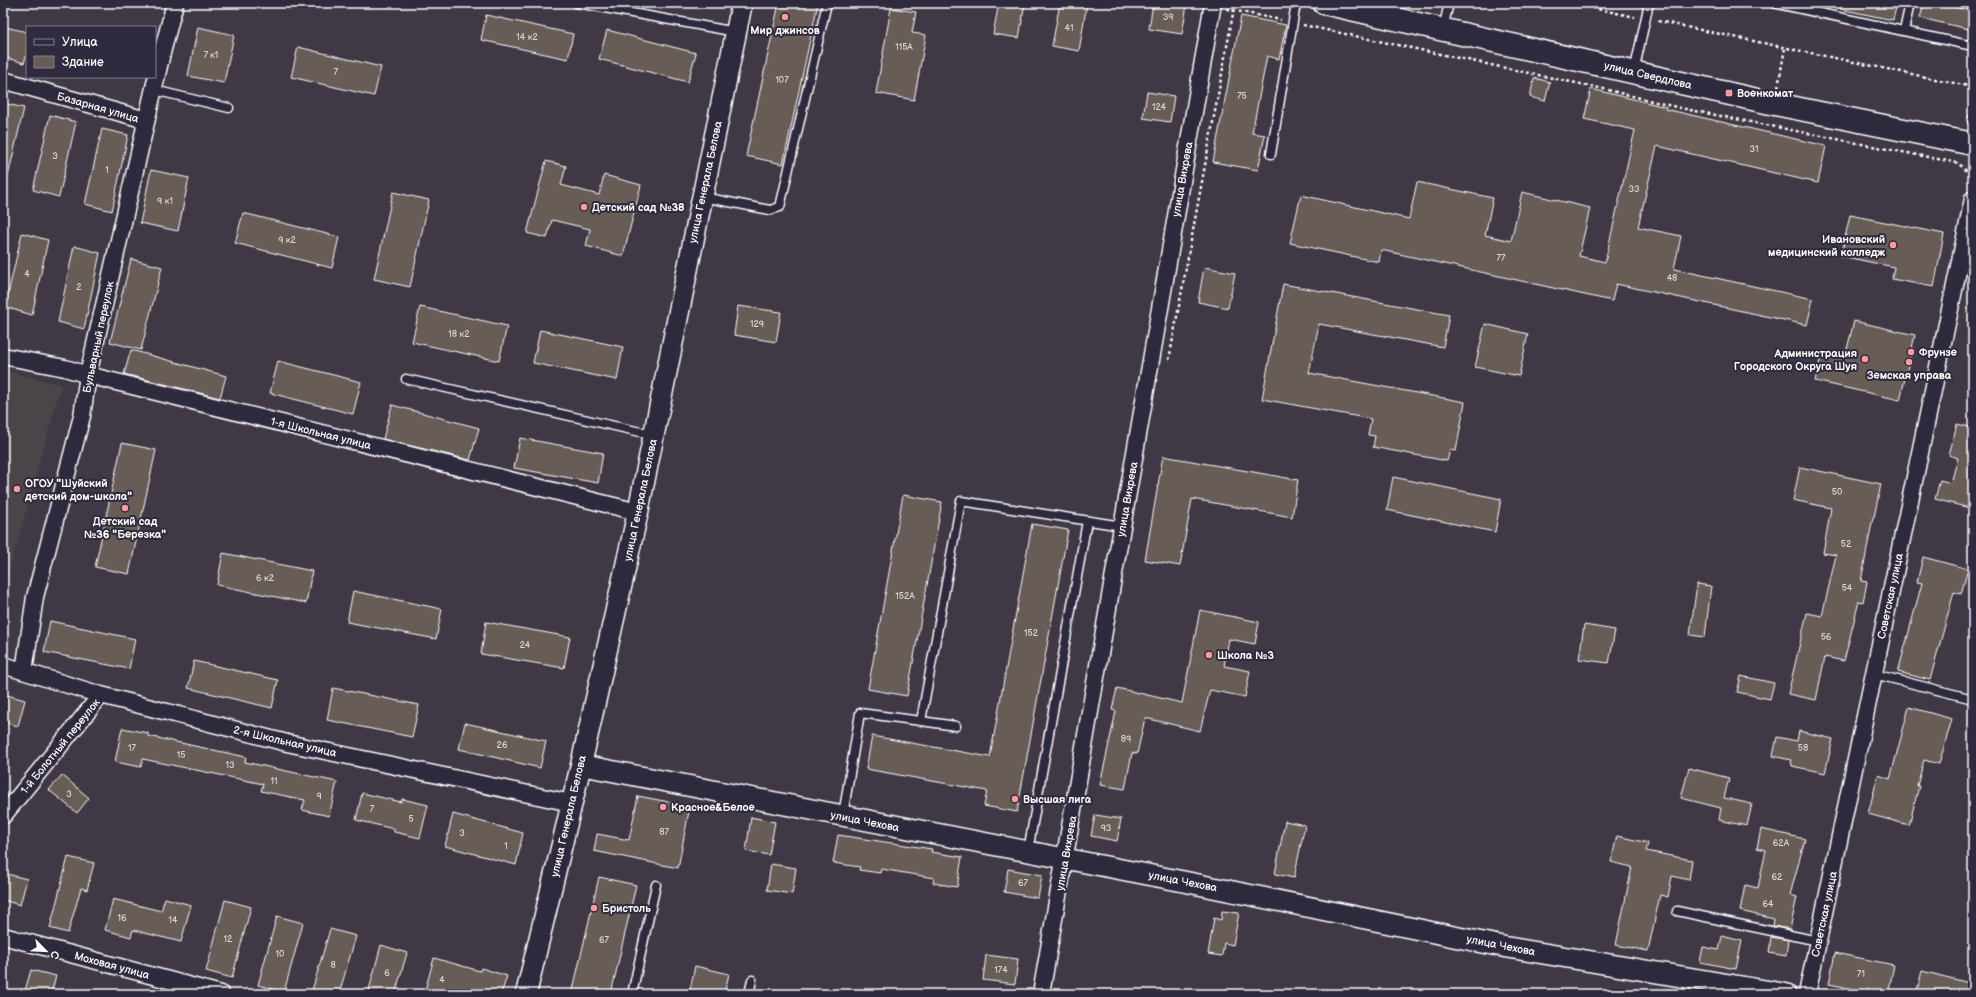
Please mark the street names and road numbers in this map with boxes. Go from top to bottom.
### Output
street label: улица Свердлова [1603,59,1693,92]
street label: Базарная улица [56,90,141,125]
street label: улица Генерала Белова [686,119,725,244]
street label: улица Вихрева [1169,140,1196,218]
street label: Бульварный переулок [80,280,117,394]
street label: 1-я Школьная улица [269,415,373,452]
street label: улица Генерала Белова [621,437,660,562]
street label: улица Вихрева [1114,460,1141,538]
street label: Советская улица [1875,552,1906,640]
street label: 1-й Болотный переулок [18,696,103,797]
street label: 2-я Школьная улица [232,723,338,760]
street label: улица Генерала Белова [548,754,589,878]
street label: улица Чехова [829,808,901,835]
street label: улица Вихрева [1053,814,1080,892]
street label: улица Чехова [1147,868,1219,895]
street label: Советская улица [1809,870,1840,958]
street label: улица Чехова [1465,932,1537,959]
street label: Моховая улица [73,949,151,982]

